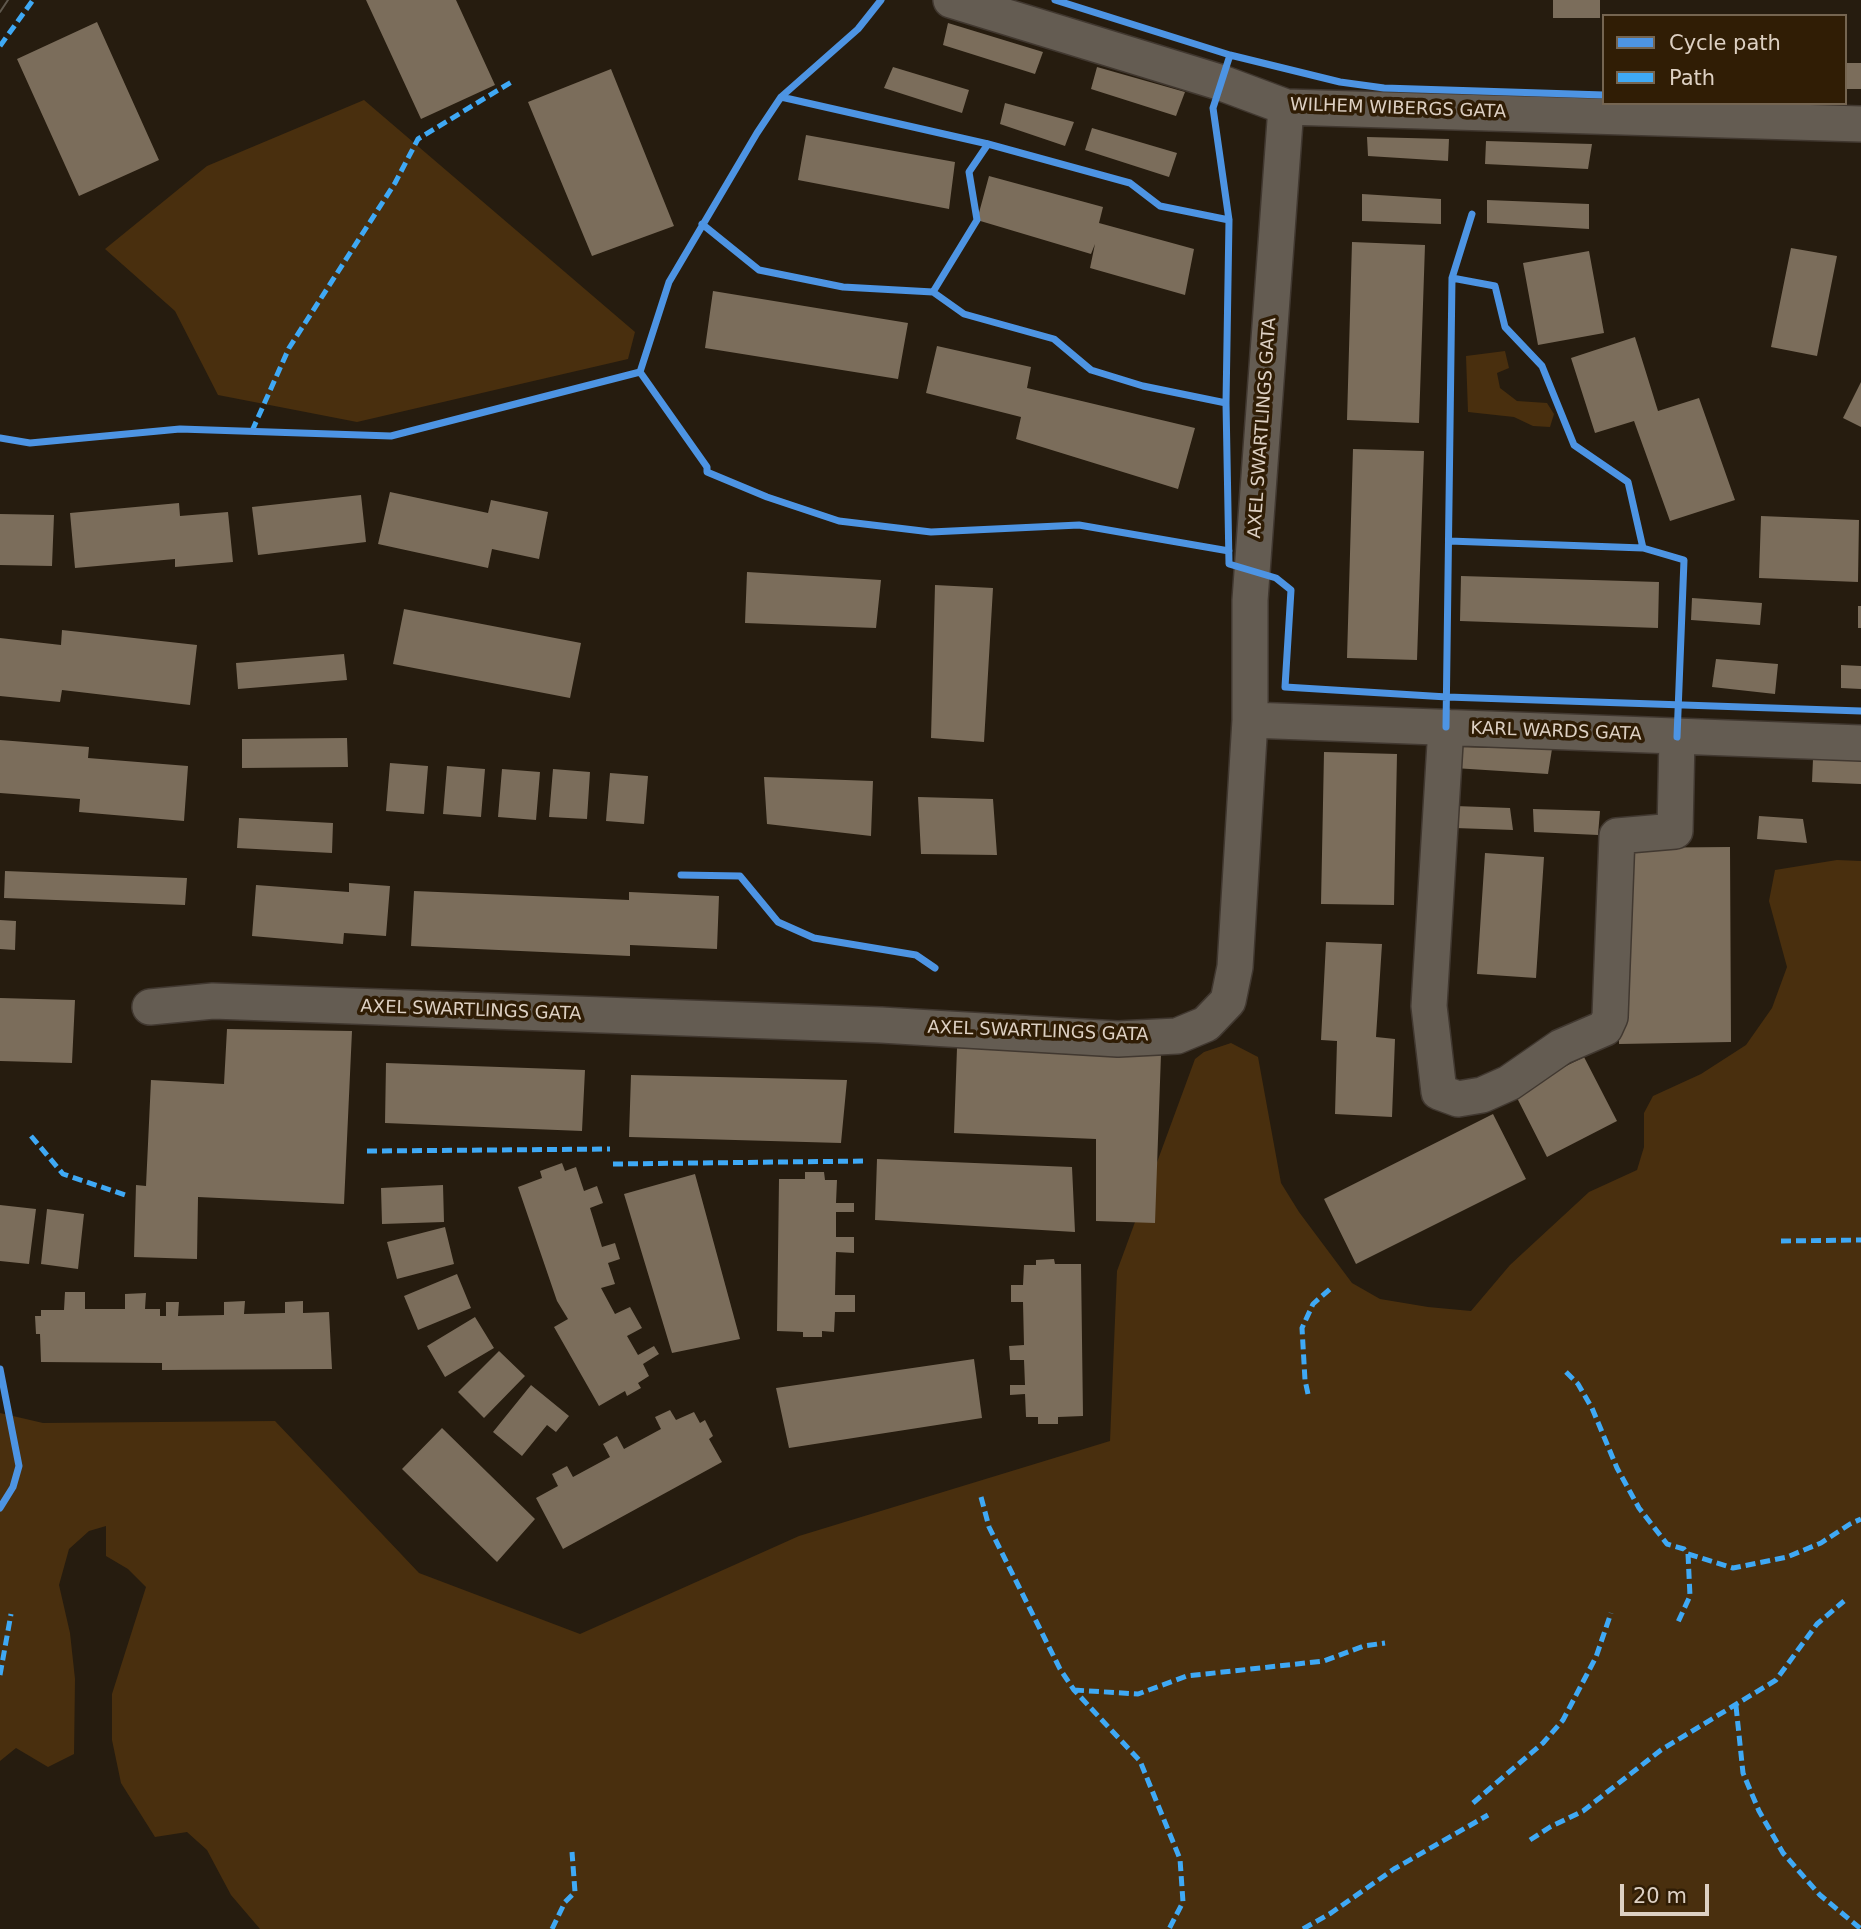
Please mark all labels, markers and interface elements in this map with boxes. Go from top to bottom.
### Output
legend [1602,14,1847,105]
text: Cycle path [1669,31,1781,55]
text: Path [1669,66,1715,90]
street label: WILHEM WIBERGS GATA [1289,94,1507,124]
street label: AXEL SWARTLINGS GATA [1245,317,1281,539]
street label: KARL WARDS GATA [1470,718,1642,746]
street label: AXEL SWARTLINGS GATA [360,996,582,1026]
street label: AXEL SWARTLINGS GATA [927,1017,1149,1047]
scale bar [1623,1870,1712,1914]
text: 20 m [1633,1884,1687,1908]

